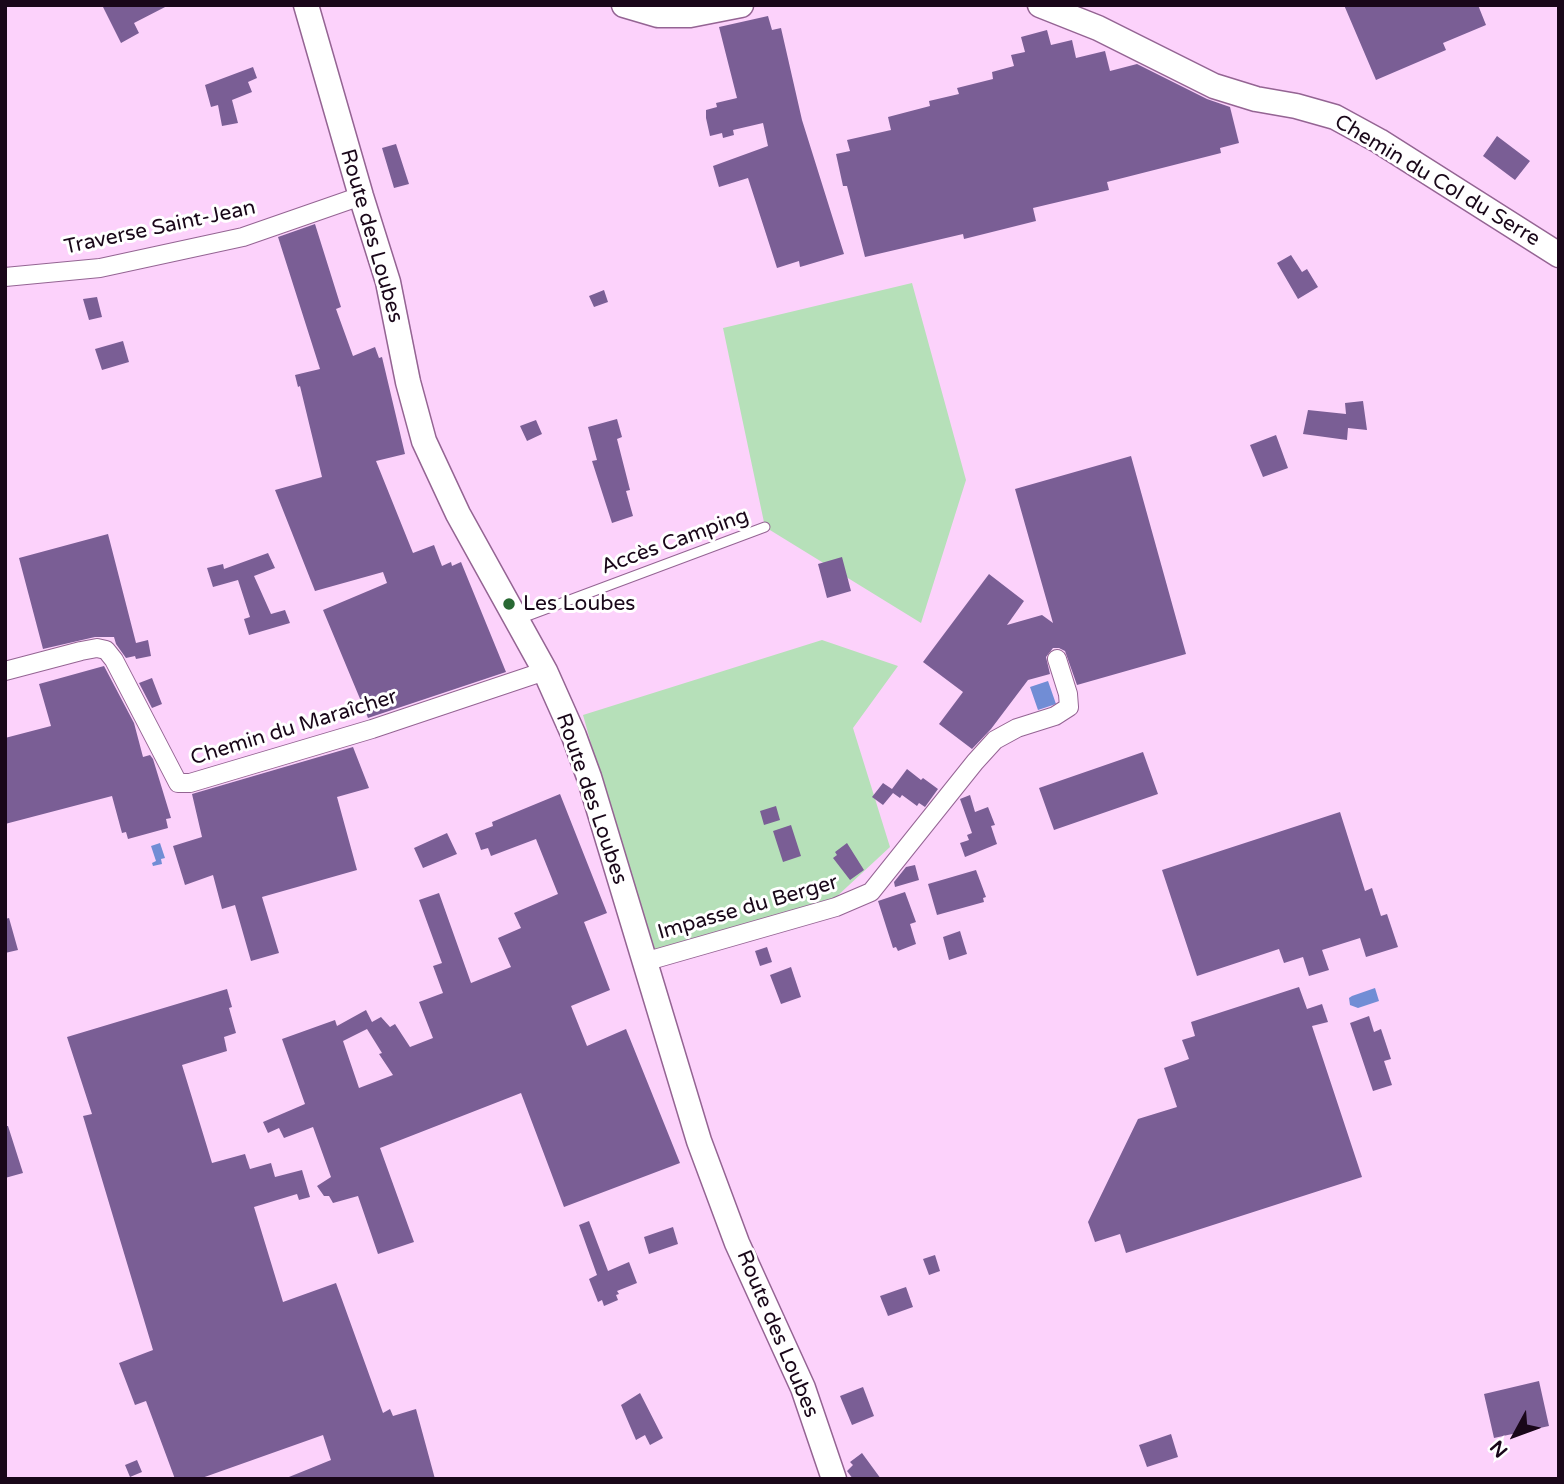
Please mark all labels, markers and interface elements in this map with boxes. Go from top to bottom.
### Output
street label: Chemin du Col du Serre [1330,110,1544,252]
street label: Route des Loubes [334,146,408,326]
street label: Traverse Saint-Jean [62,195,258,261]
street label: Accès Camping [598,504,752,580]
place label: Les Loubes [523,591,635,617]
marker: Les Loubes [501,596,517,612]
street label: Chemin du Maraîcher [188,685,400,771]
street label: Route des Loubes [550,710,632,888]
street label: Impasse du Berger [655,870,841,946]
street label: Route des Loubes [730,1247,824,1421]
north arrow [1480,1400,1550,1470]
text: N [1486,1436,1512,1462]

